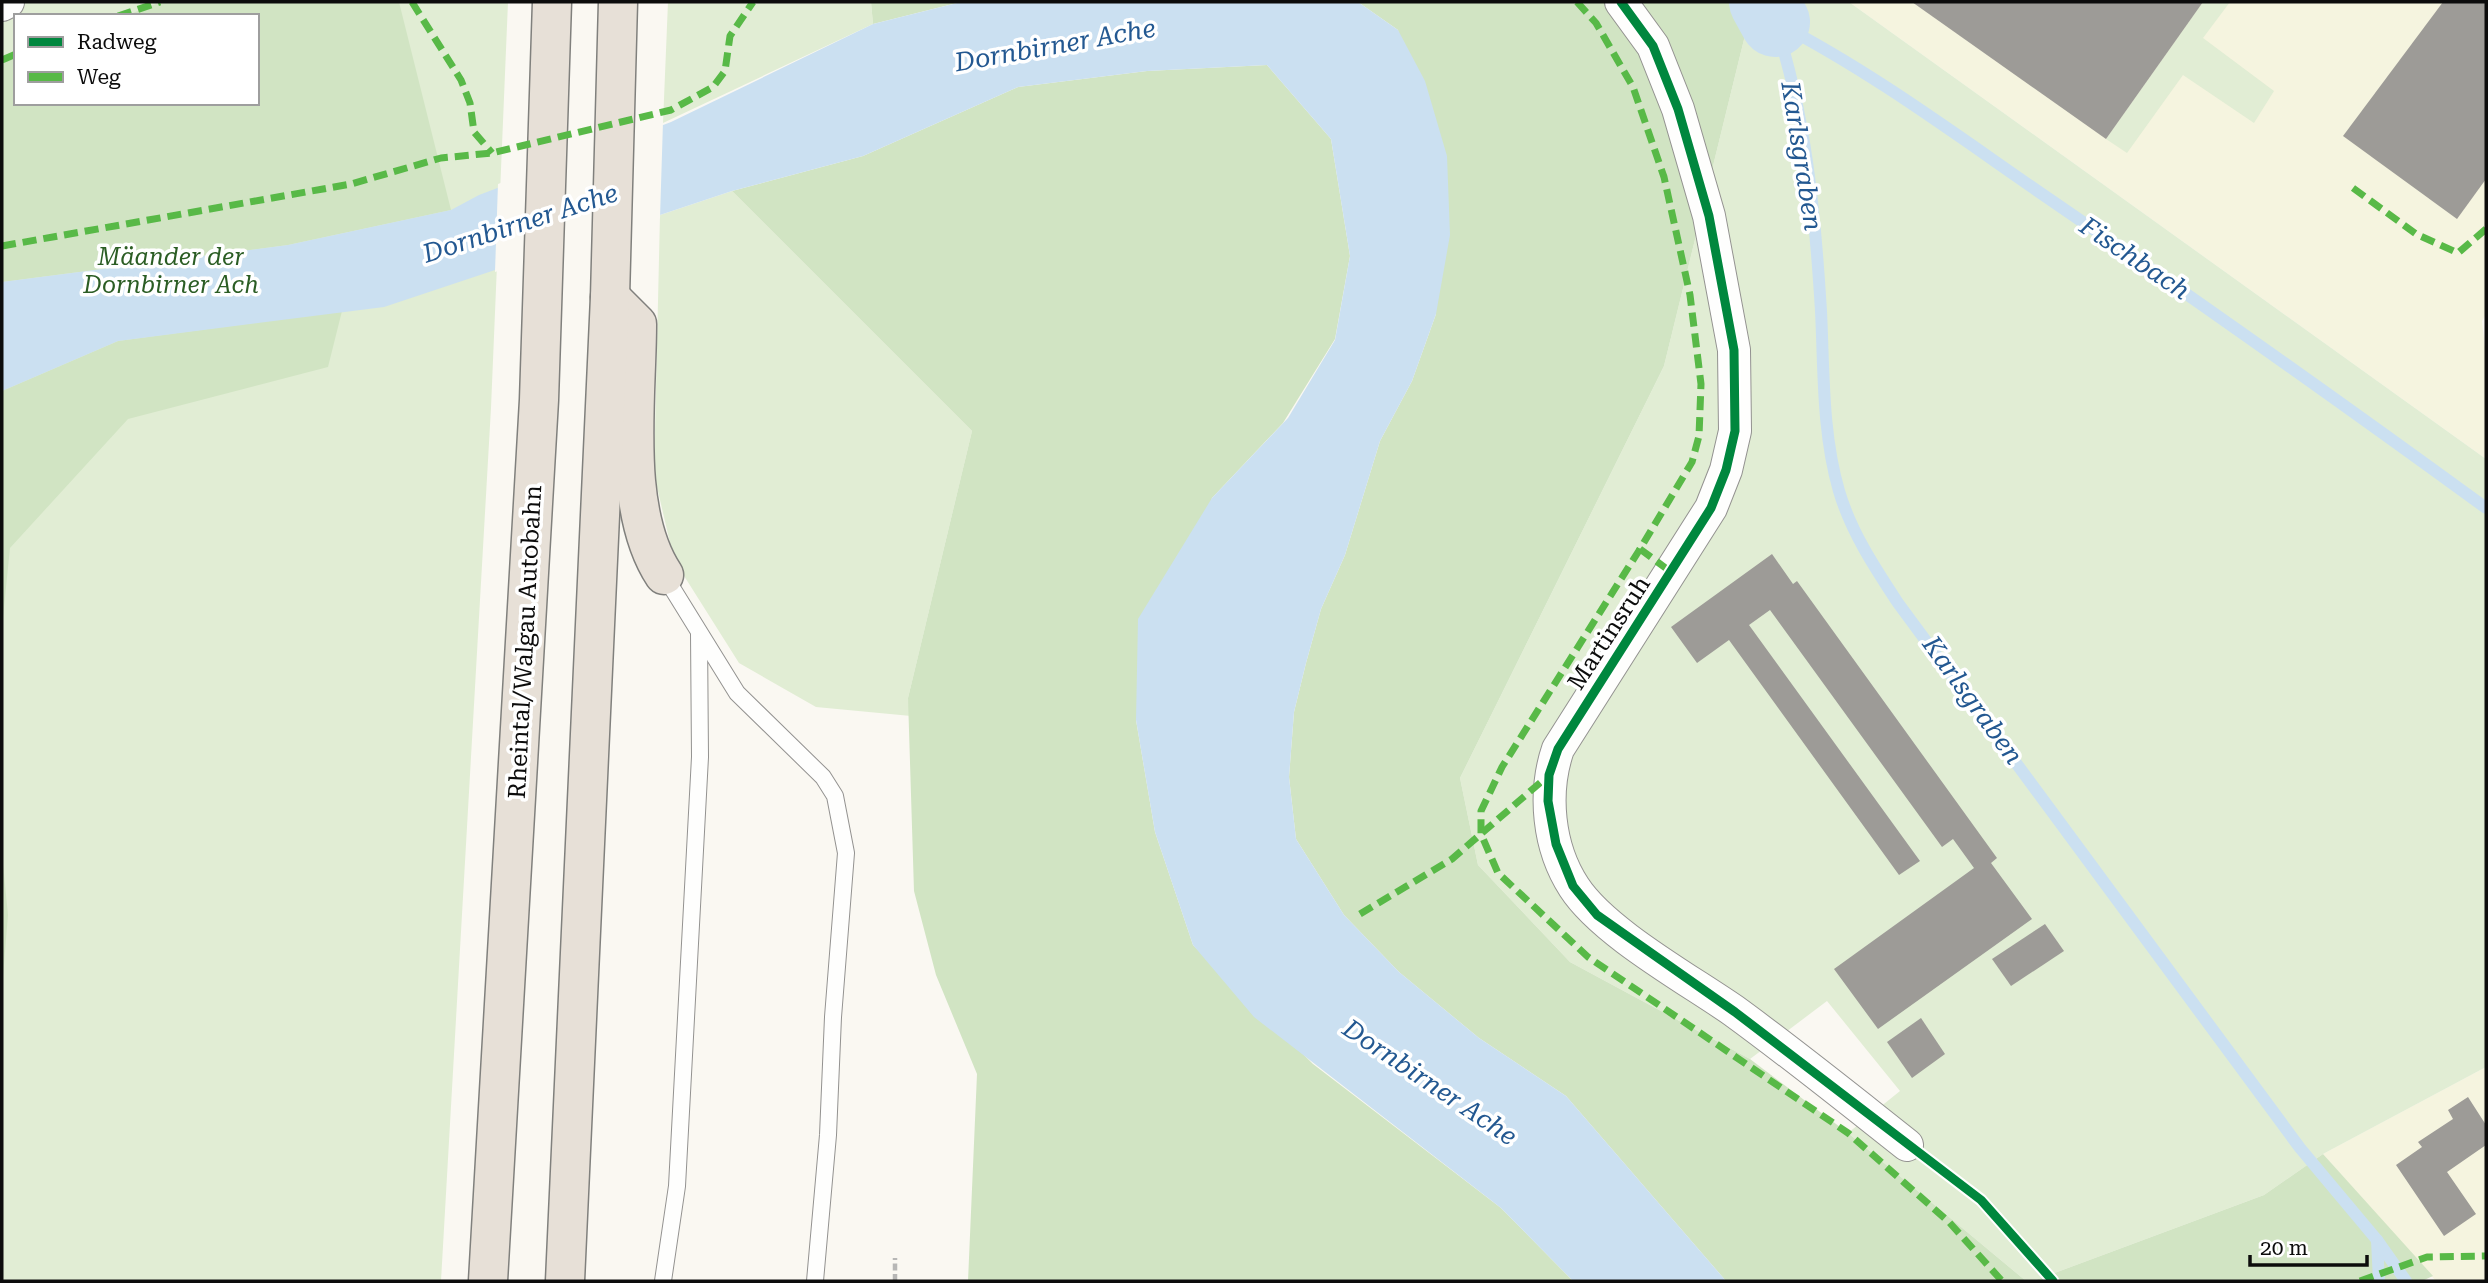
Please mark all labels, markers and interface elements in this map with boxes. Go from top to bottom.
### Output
water label: Dornbirner Ache [951,13,1158,78]
legend [14,14,259,105]
text: Radweg [77,30,156,54]
text: Weg [77,65,121,89]
water label: Karlsgraben [1775,78,1829,233]
water label: Dornbirner Ache [418,177,621,269]
water label: Fischbach [2074,210,2196,306]
park label: Mäander der Dornbirner Ach [82,243,259,299]
street label: Rheintal/Walgau Autobahn [503,484,547,800]
street label: Martinsruh [1562,571,1656,695]
water label: Karlsgraben [1916,629,2029,770]
water label: Dornbirner Ache [1337,1012,1523,1151]
scale bar [2250,1224,2367,1268]
text: 20 m [2260,1236,2308,1260]

